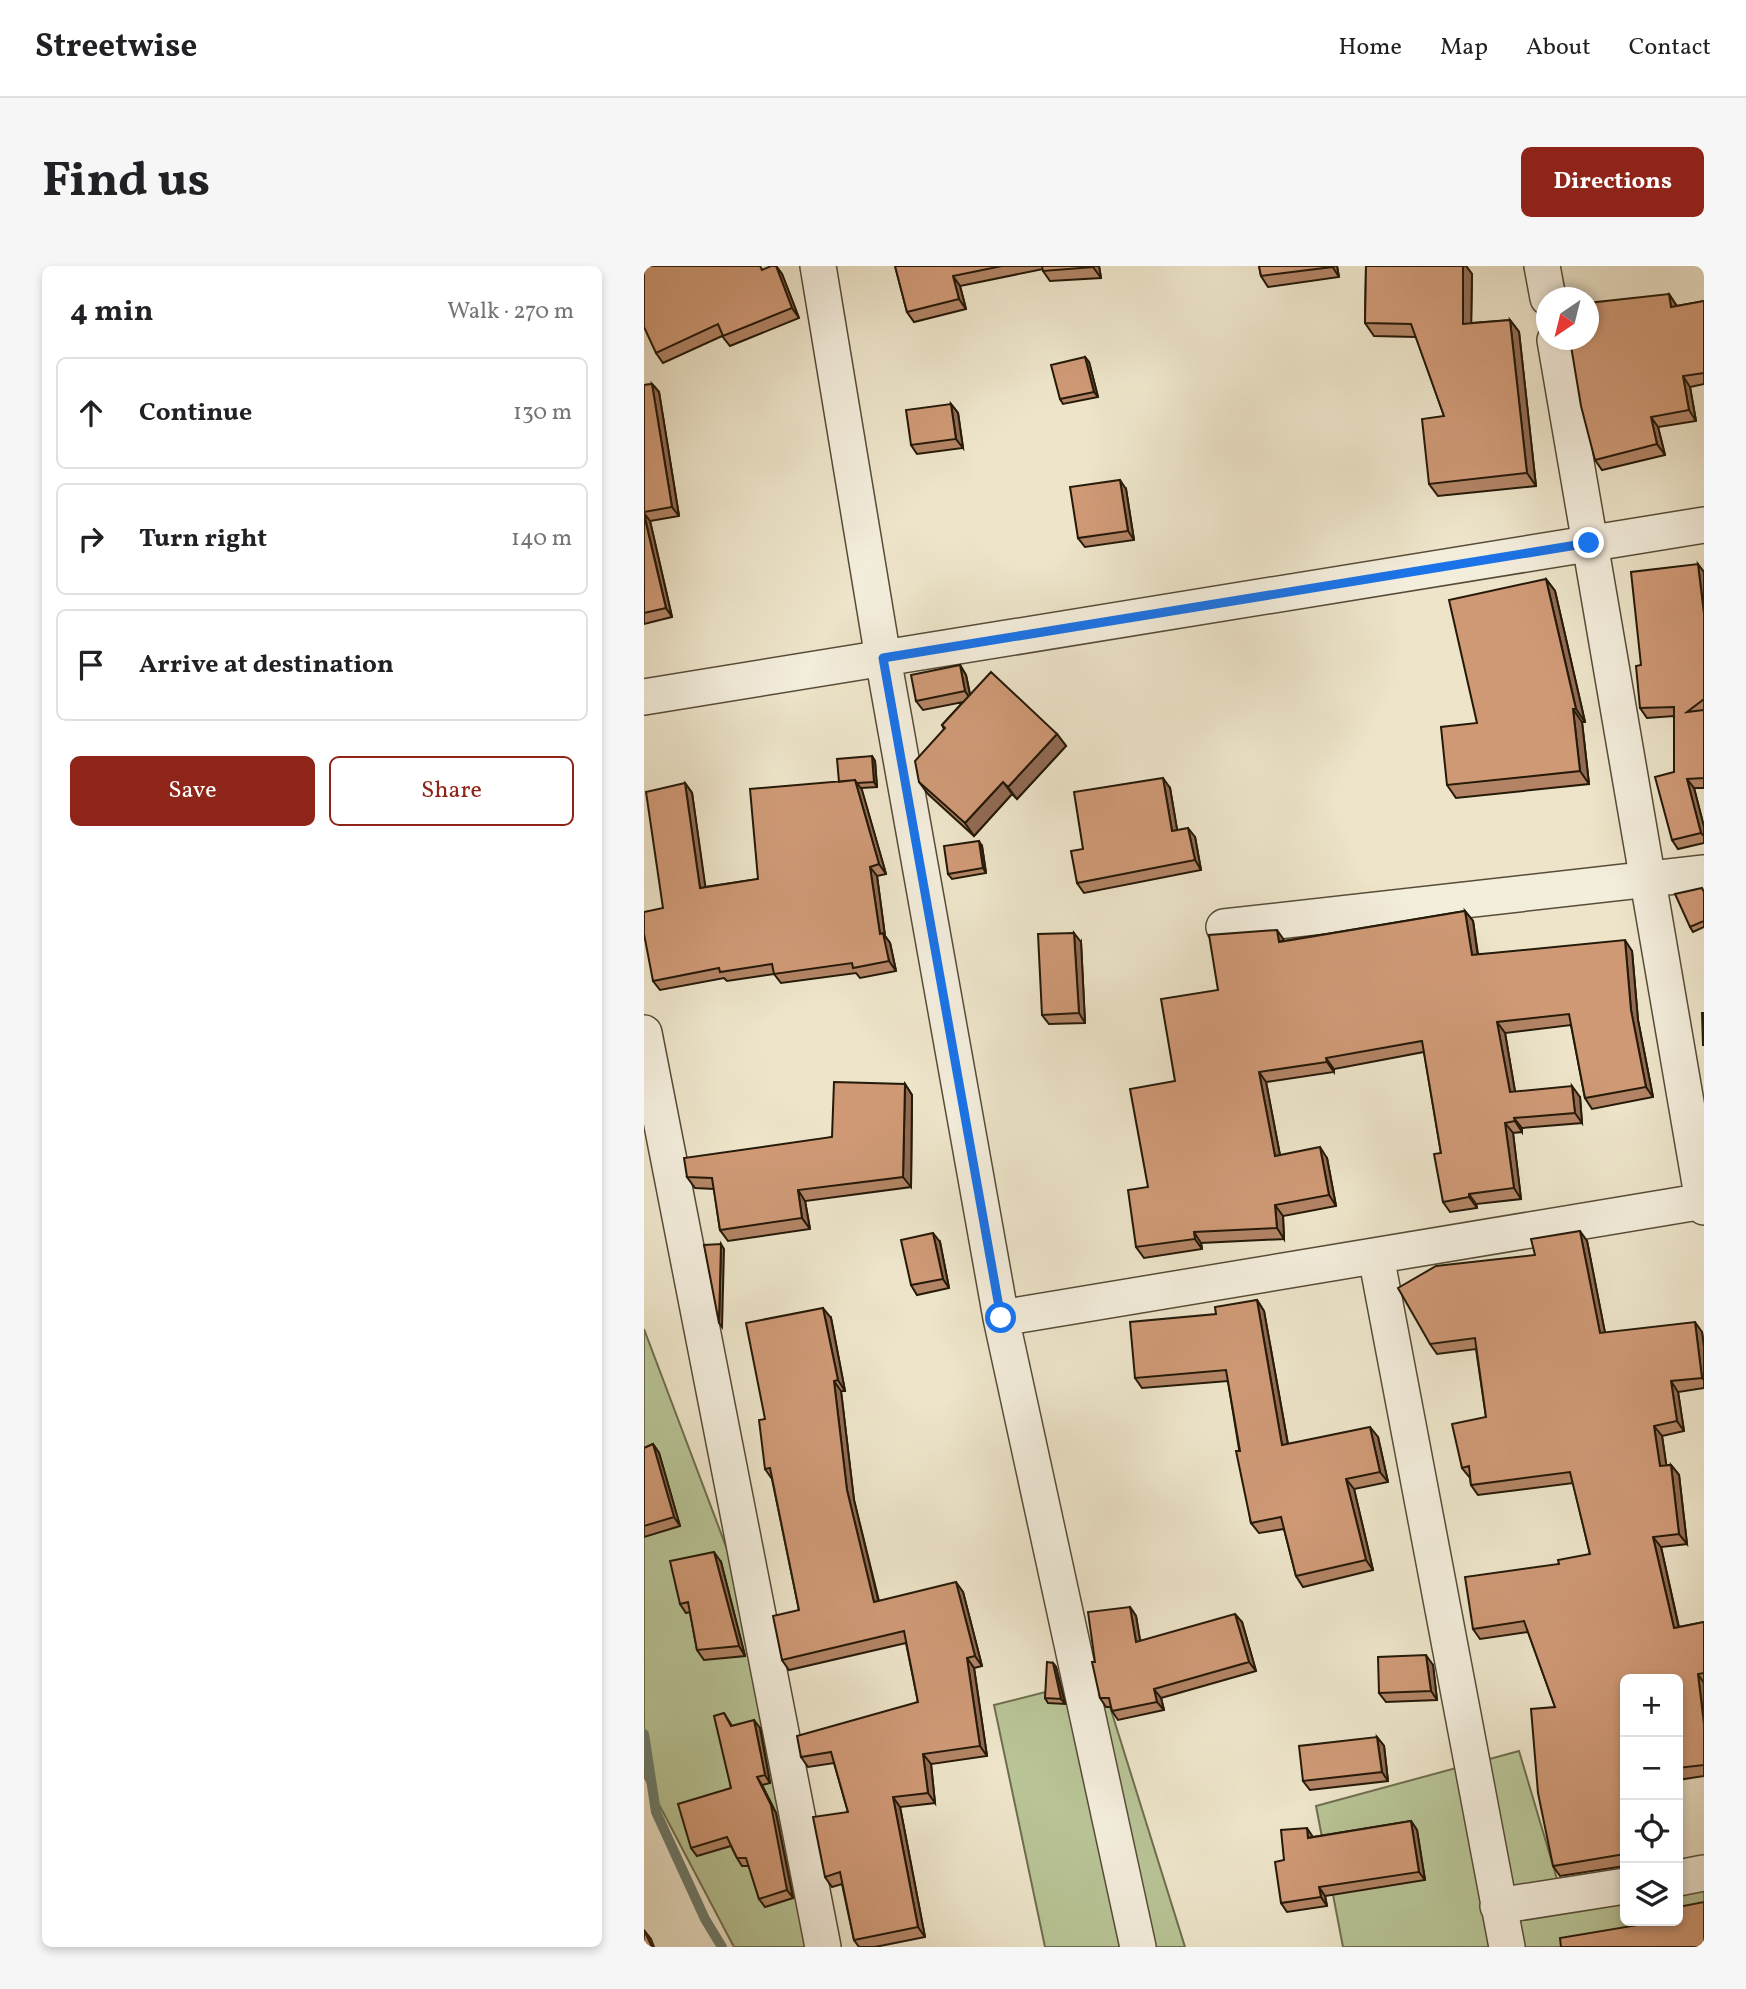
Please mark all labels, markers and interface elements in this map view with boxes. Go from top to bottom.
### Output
text: Streetwise [35,25,197,71]
text: Home [1338,31,1402,65]
text: Map [1440,31,1488,65]
text: About [1526,31,1591,65]
text: Contact [1629,31,1711,65]
button: Directions [1521,147,1704,217]
text: Find us [42,148,210,217]
north arrow [1536,287,1599,350]
text: 4 min [70,291,154,333]
text: Walk · 270 m [447,296,574,328]
icon: ahead [72,394,110,432]
text: Continue [139,395,252,431]
text: 130 m [513,397,572,429]
icon: right [72,520,110,558]
text: Turn right [139,521,267,557]
text: 140 m [511,523,572,555]
route end [1573,527,1604,558]
icon: arrive [72,646,110,684]
text: Arrive at destination [139,647,394,683]
button: Save [70,756,315,826]
button: Share [329,756,574,826]
route start [985,1302,1016,1333]
map controls [1620,1674,1683,1926]
button: + [1620,1674,1683,1737]
button: − [1620,1737,1683,1800]
button: locate [1620,1800,1683,1863]
button: layers [1620,1863,1683,1926]

